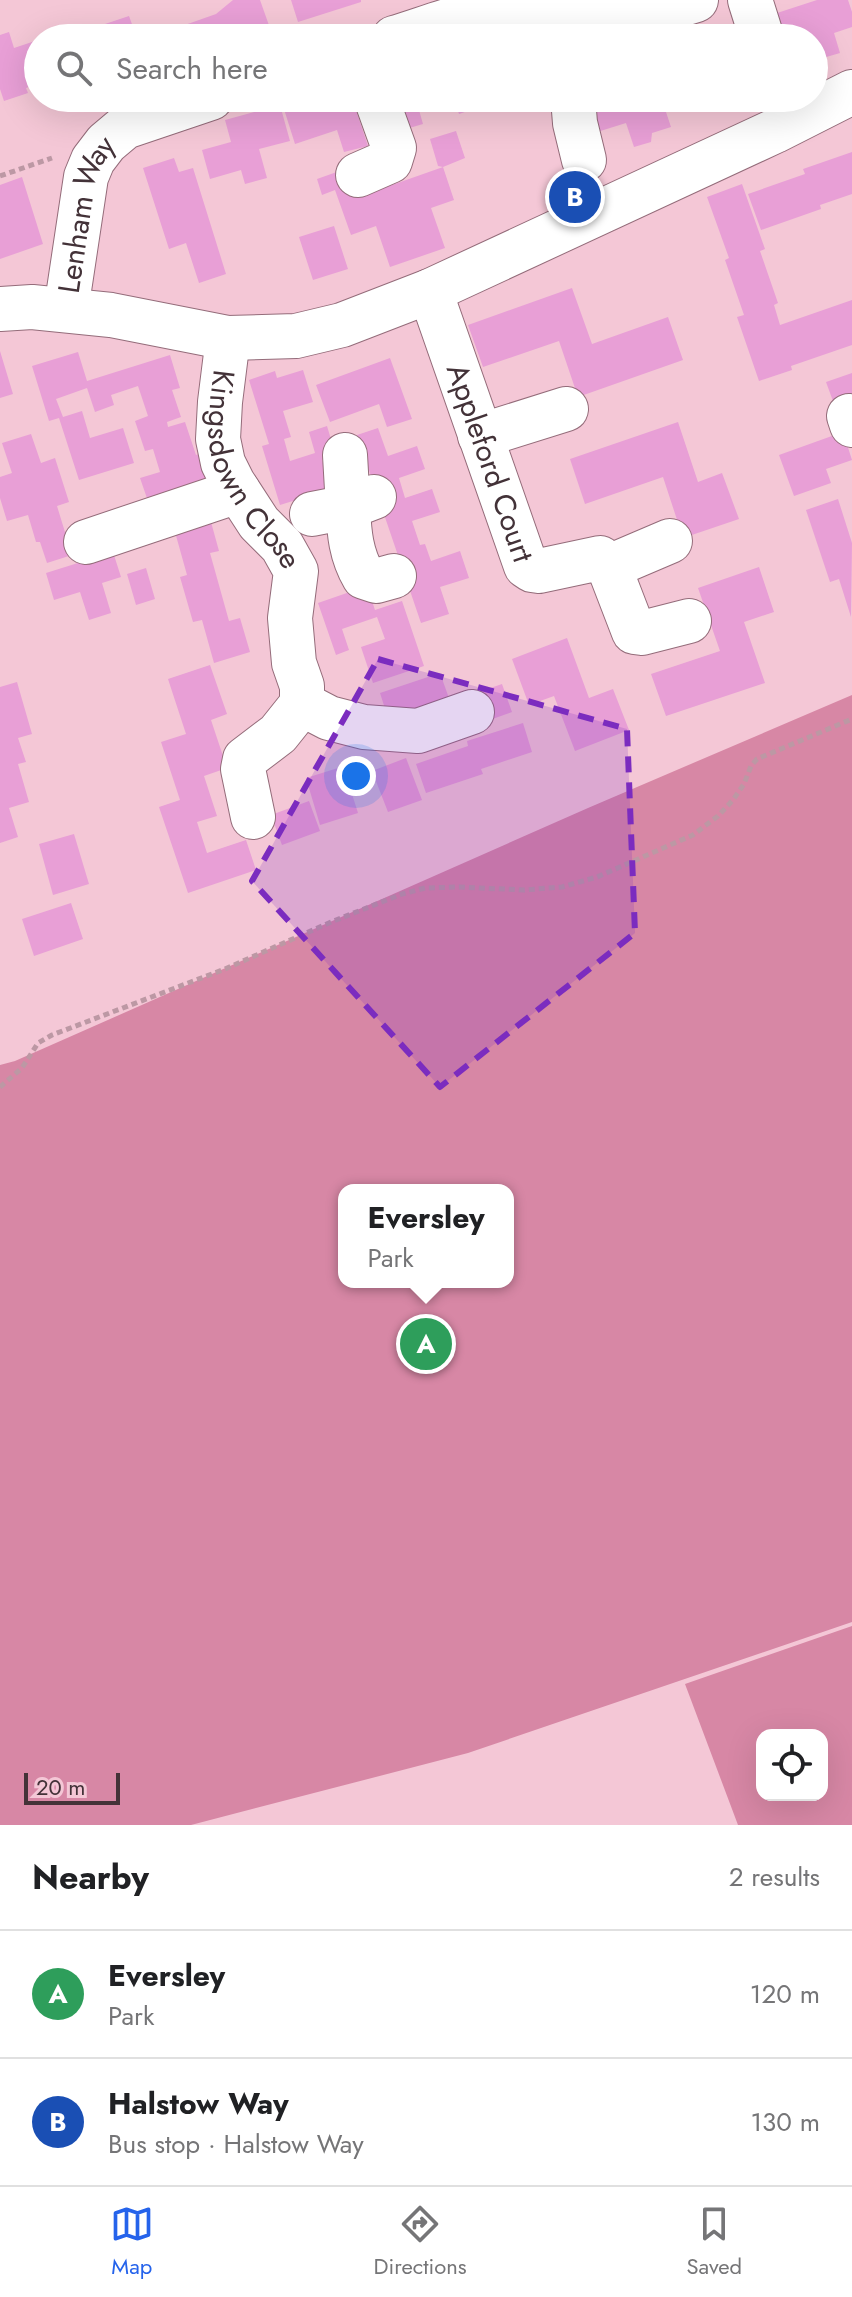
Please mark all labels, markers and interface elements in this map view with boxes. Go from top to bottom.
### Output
search box [24,24,828,112]
icon: search [52,46,96,90]
text: Search here [116,47,268,90]
street label: Lenham Way [47,125,126,296]
pin: B [549,167,601,227]
street label: Appleford Court [436,357,545,569]
street label: Kingsdown Close [197,367,312,576]
your location [336,756,376,796]
popup [338,1184,514,1288]
text: Eversley [367,1196,485,1239]
text: Park [367,1239,414,1277]
pin: A [400,1314,452,1374]
map controls [756,1729,828,1801]
button: locate [756,1729,828,1801]
scale bar [24,1769,120,1805]
text: 20 m [36,1771,85,1803]
text: Nearby [32,1853,149,1902]
text: 2 results [729,1858,820,1896]
text: Eversley [108,1954,225,1997]
text: A [48,1975,68,2013]
text: 120 m [750,1975,820,2013]
text: Park [108,1997,154,2035]
text: Halstow Way [108,2082,289,2125]
text: B [49,2103,67,2141]
text: 130 m [750,2103,820,2141]
text: Bus stop · Halstow Way [108,2125,364,2163]
tab: Map [110,2202,154,2282]
tab: Directions [374,2202,467,2282]
tab: Saved [686,2202,742,2282]

